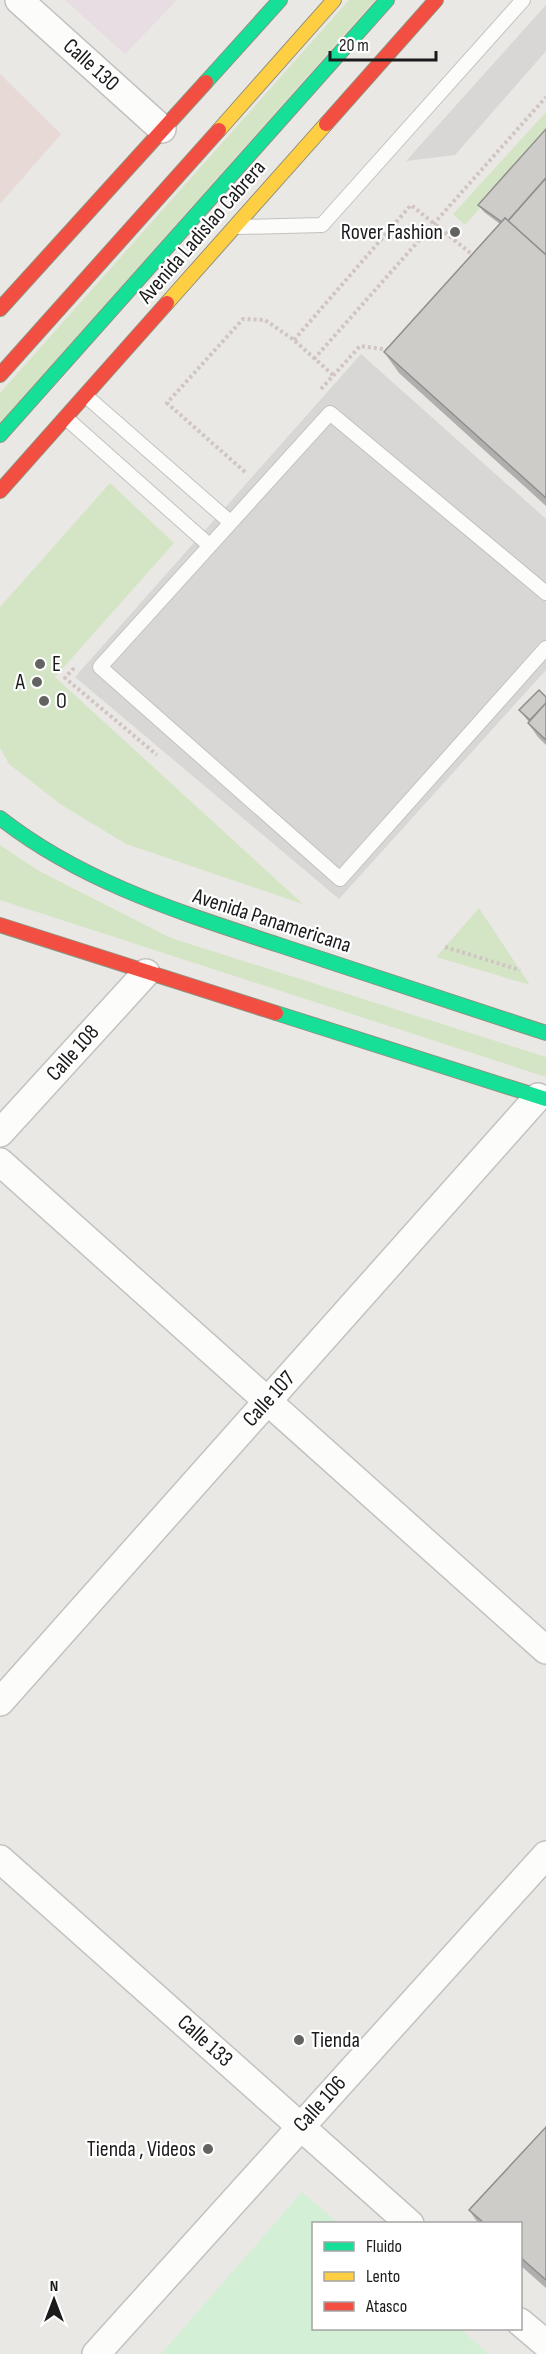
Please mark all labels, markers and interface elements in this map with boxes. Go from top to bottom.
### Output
scale bar [330,24,436,62]
street label: Calle 130 [57,33,125,97]
text: 20 m [339,35,369,56]
street label: Avenida Ladislao Cabrera [132,155,272,310]
place label: Rover Fashion [341,219,443,246]
marker: Rover Fashion [448,225,462,239]
place label: E [52,651,61,678]
marker: E [33,657,47,671]
place label: A [15,669,26,696]
marker: A [30,675,44,689]
place label: O [56,688,67,715]
marker: O [37,694,51,708]
street label: Avenida Panamericana [189,882,354,959]
street label: Calle 108 [41,1019,105,1087]
street label: Calle 107 [237,1365,301,1432]
street label: Calle 133 [172,2009,238,2073]
place label: Tienda [311,2027,360,2054]
marker: Tienda [292,2033,306,2047]
street label: Calle 106 [288,2070,352,2138]
place label: Tienda , Videos [87,2136,196,2163]
marker: Tienda , Videos [201,2142,215,2156]
legend [312,2222,522,2330]
text: Fluido [366,2236,402,2257]
text: Lento [366,2266,400,2287]
north arrow [24,2270,84,2330]
text: N [50,2277,58,2296]
text: Atasco [365,2296,407,2317]

